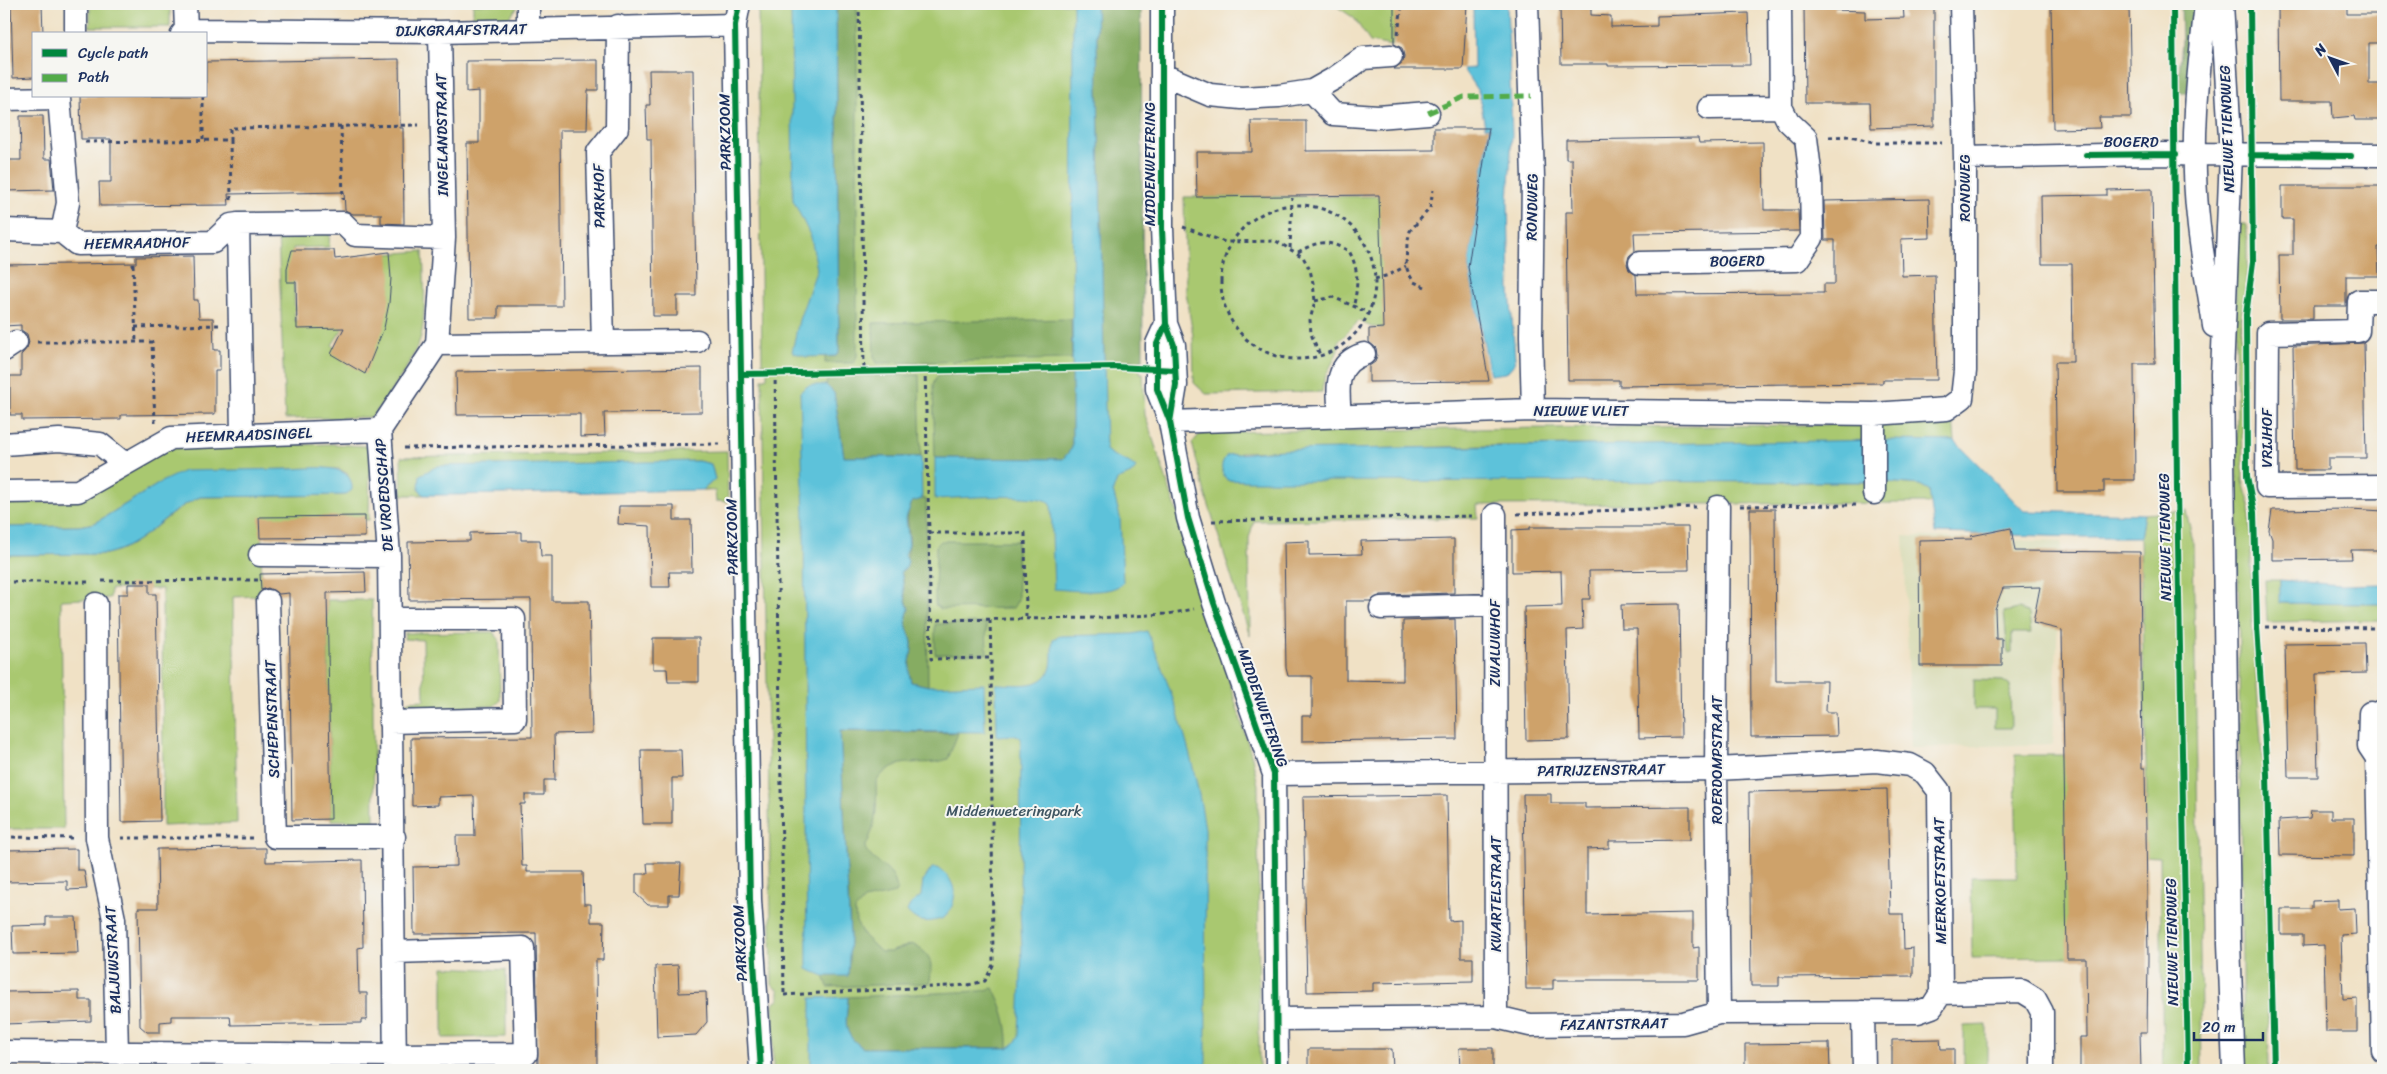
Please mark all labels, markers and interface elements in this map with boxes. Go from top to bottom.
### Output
street label: DIJKGRAAFSTRAAT [395,16,529,44]
legend [32,32,208,98]
north arrow [2304,32,2354,82]
text: N [2307,38,2333,62]
text: Cycle path [78,40,149,66]
text: Path [78,64,109,90]
street label: NIEUWE TIENDWEG [2212,64,2242,193]
street label: INGELANDSTRAAT [428,72,456,197]
street label: PARKZOOM [711,93,739,171]
street label: MIDDENWETERING [1137,102,1163,226]
street label: BOGERD [2104,129,2158,155]
street label: RONDWEG [1952,154,1978,222]
street label: PARKHOF [585,162,613,228]
street label: RONDWEG [1518,173,1546,241]
street label: HEEMRAADHOF [84,229,191,257]
street label: BOGERD [1709,248,1765,274]
street label: NIEUWE VLIET [1534,398,1629,424]
street label: VRIJHOF [2254,406,2280,468]
street label: HEEMRAADSINGEL [185,420,313,450]
street label: DE VROEDSCHAP [367,437,401,553]
street label: NIEUWE TIENDWEG [2151,472,2179,601]
street label: PARKZOOM [718,498,746,576]
street label: ZWALUWHOF [1482,599,1508,687]
street label: MIDDENWETERING [1230,645,1296,771]
street label: SCHEPENSTRAAT [257,658,287,779]
street label: ROERDOMPSTRAAT [1704,694,1730,824]
street label: PATRIJZENSTRAAT [1537,756,1667,784]
park label: Middenweteringpark [946,798,1082,824]
street label: MEERKOETSTRAAT [1926,816,1954,945]
street label: KWARTELSTRAAT [1483,835,1509,952]
street label: NIEUWE TIENDWEG [2158,877,2186,1006]
street label: BALJUWSTRAAT [97,904,129,1015]
street label: PARKZOOM [725,904,755,982]
scale bar [2194,1009,2263,1041]
street label: FAZANTSTRAAT [1560,1010,1669,1038]
text: 20 m [2202,1014,2236,1040]

